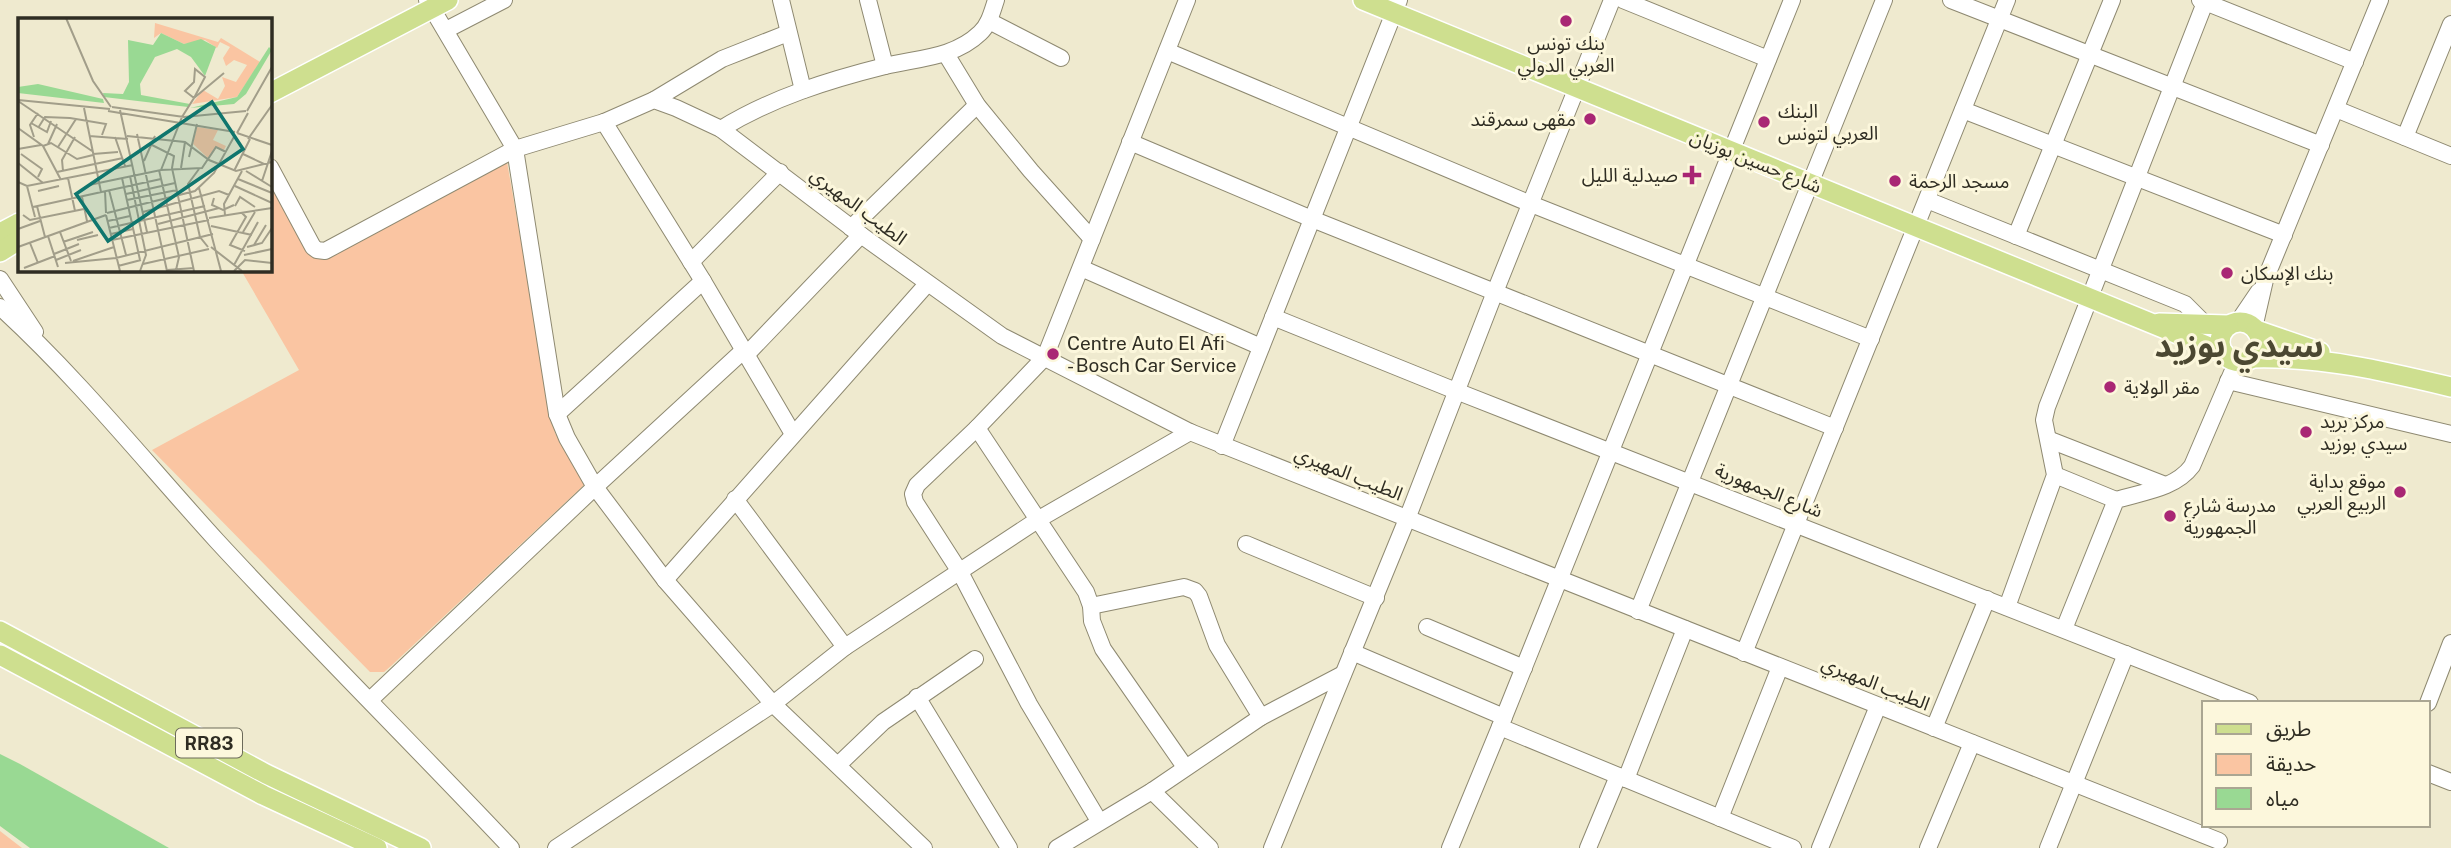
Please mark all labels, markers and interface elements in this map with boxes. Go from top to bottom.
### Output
marker: بنك تونس العربي الدولي [1558,13,1574,29]
inset map [18,18,271,271]
place label: بنك تونس العربي الدولي [1517,32,1615,80]
place label: البنك العربي لتونس [1778,100,1878,148]
place label: مقهى سمرقند [1470,108,1576,131]
marker: مقهى سمرقند [1582,111,1598,127]
marker: البنك العربي لتونس [1756,114,1772,130]
street label: شارع حسين بوزيان [1686,125,1825,200]
street label: الطيب المهيري [804,163,911,253]
place label: صيدلية الليل [1582,164,1678,187]
marker: صيدلية الليل [1684,167,1700,183]
place label: مسجد الرحمة [1909,170,2010,193]
marker: مسجد الرحمة [1887,173,1903,189]
place label: بنك الإسكان [2241,262,2333,286]
marker: بنك الإسكان [2219,265,2235,281]
district label: سيدي بوزيد [2154,326,2324,373]
place label: Centre Auto El Afi - Bosch Car Service [1067,332,1237,376]
marker: Centre Auto El Afi - Bosch Car Service [1045,346,1061,362]
place label: مقر الولاية [2124,376,2200,399]
marker: مقر الولاية [2102,379,2118,395]
place label: مركز بريد سيدي بوزيد [2320,410,2407,458]
marker: مركز بريد سيدي بوزيد [2298,424,2314,440]
street label: الطيب المهيري [1290,441,1406,509]
street label: شارع الجمهورية [1711,458,1826,524]
place label: موقع بداية الربيع العربي [2297,470,2386,518]
marker: موقع بداية الربيع العربي [2392,484,2408,500]
place label: مدرسة شارع الجمهورية [2184,494,2276,539]
marker: مدرسة شارع الجمهورية [2162,508,2178,524]
street label: الطيب المهيري [1817,651,1933,719]
legend [2202,701,2430,827]
text: طريق [2266,716,2311,742]
road number: RR83 [176,728,242,758]
text: حديقة [2266,751,2316,776]
text: مياه [2266,786,2299,811]

